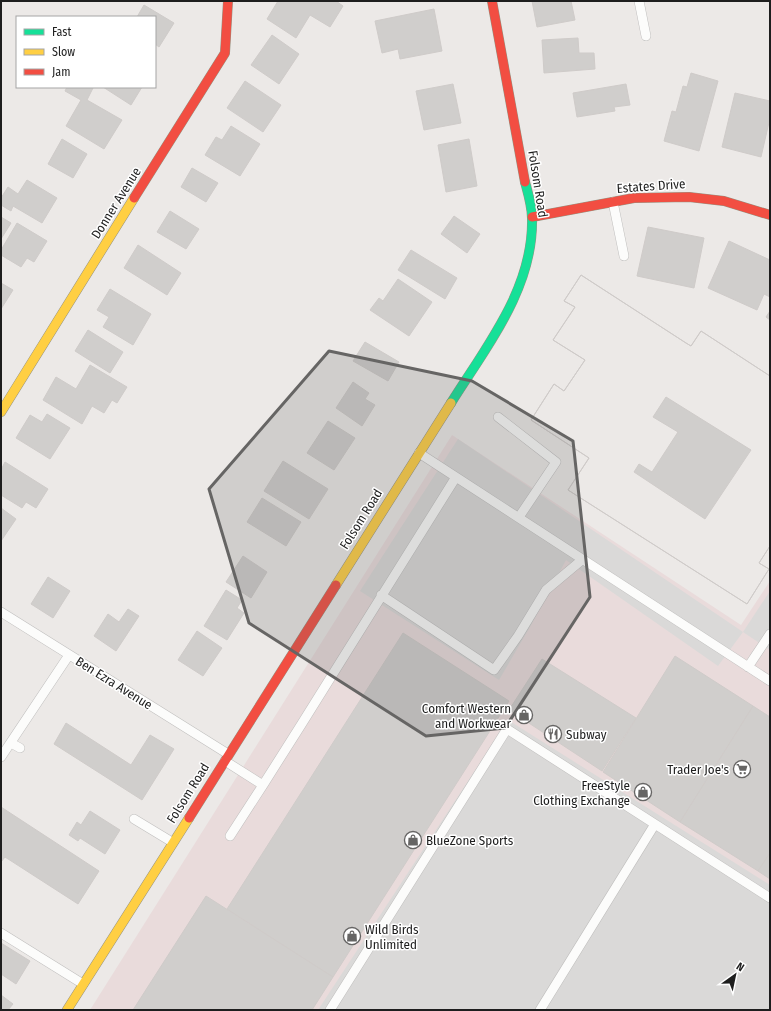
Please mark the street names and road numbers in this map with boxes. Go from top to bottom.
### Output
street label: Folsom Road [525,149,551,219]
street label: Donner Avenue [88,165,144,241]
street label: Estates Drive [616,176,686,196]
street label: Folsom Road [337,486,385,552]
street label: Ben Ezra Avenue [73,654,155,712]
street label: Folsom Road [164,760,212,826]

